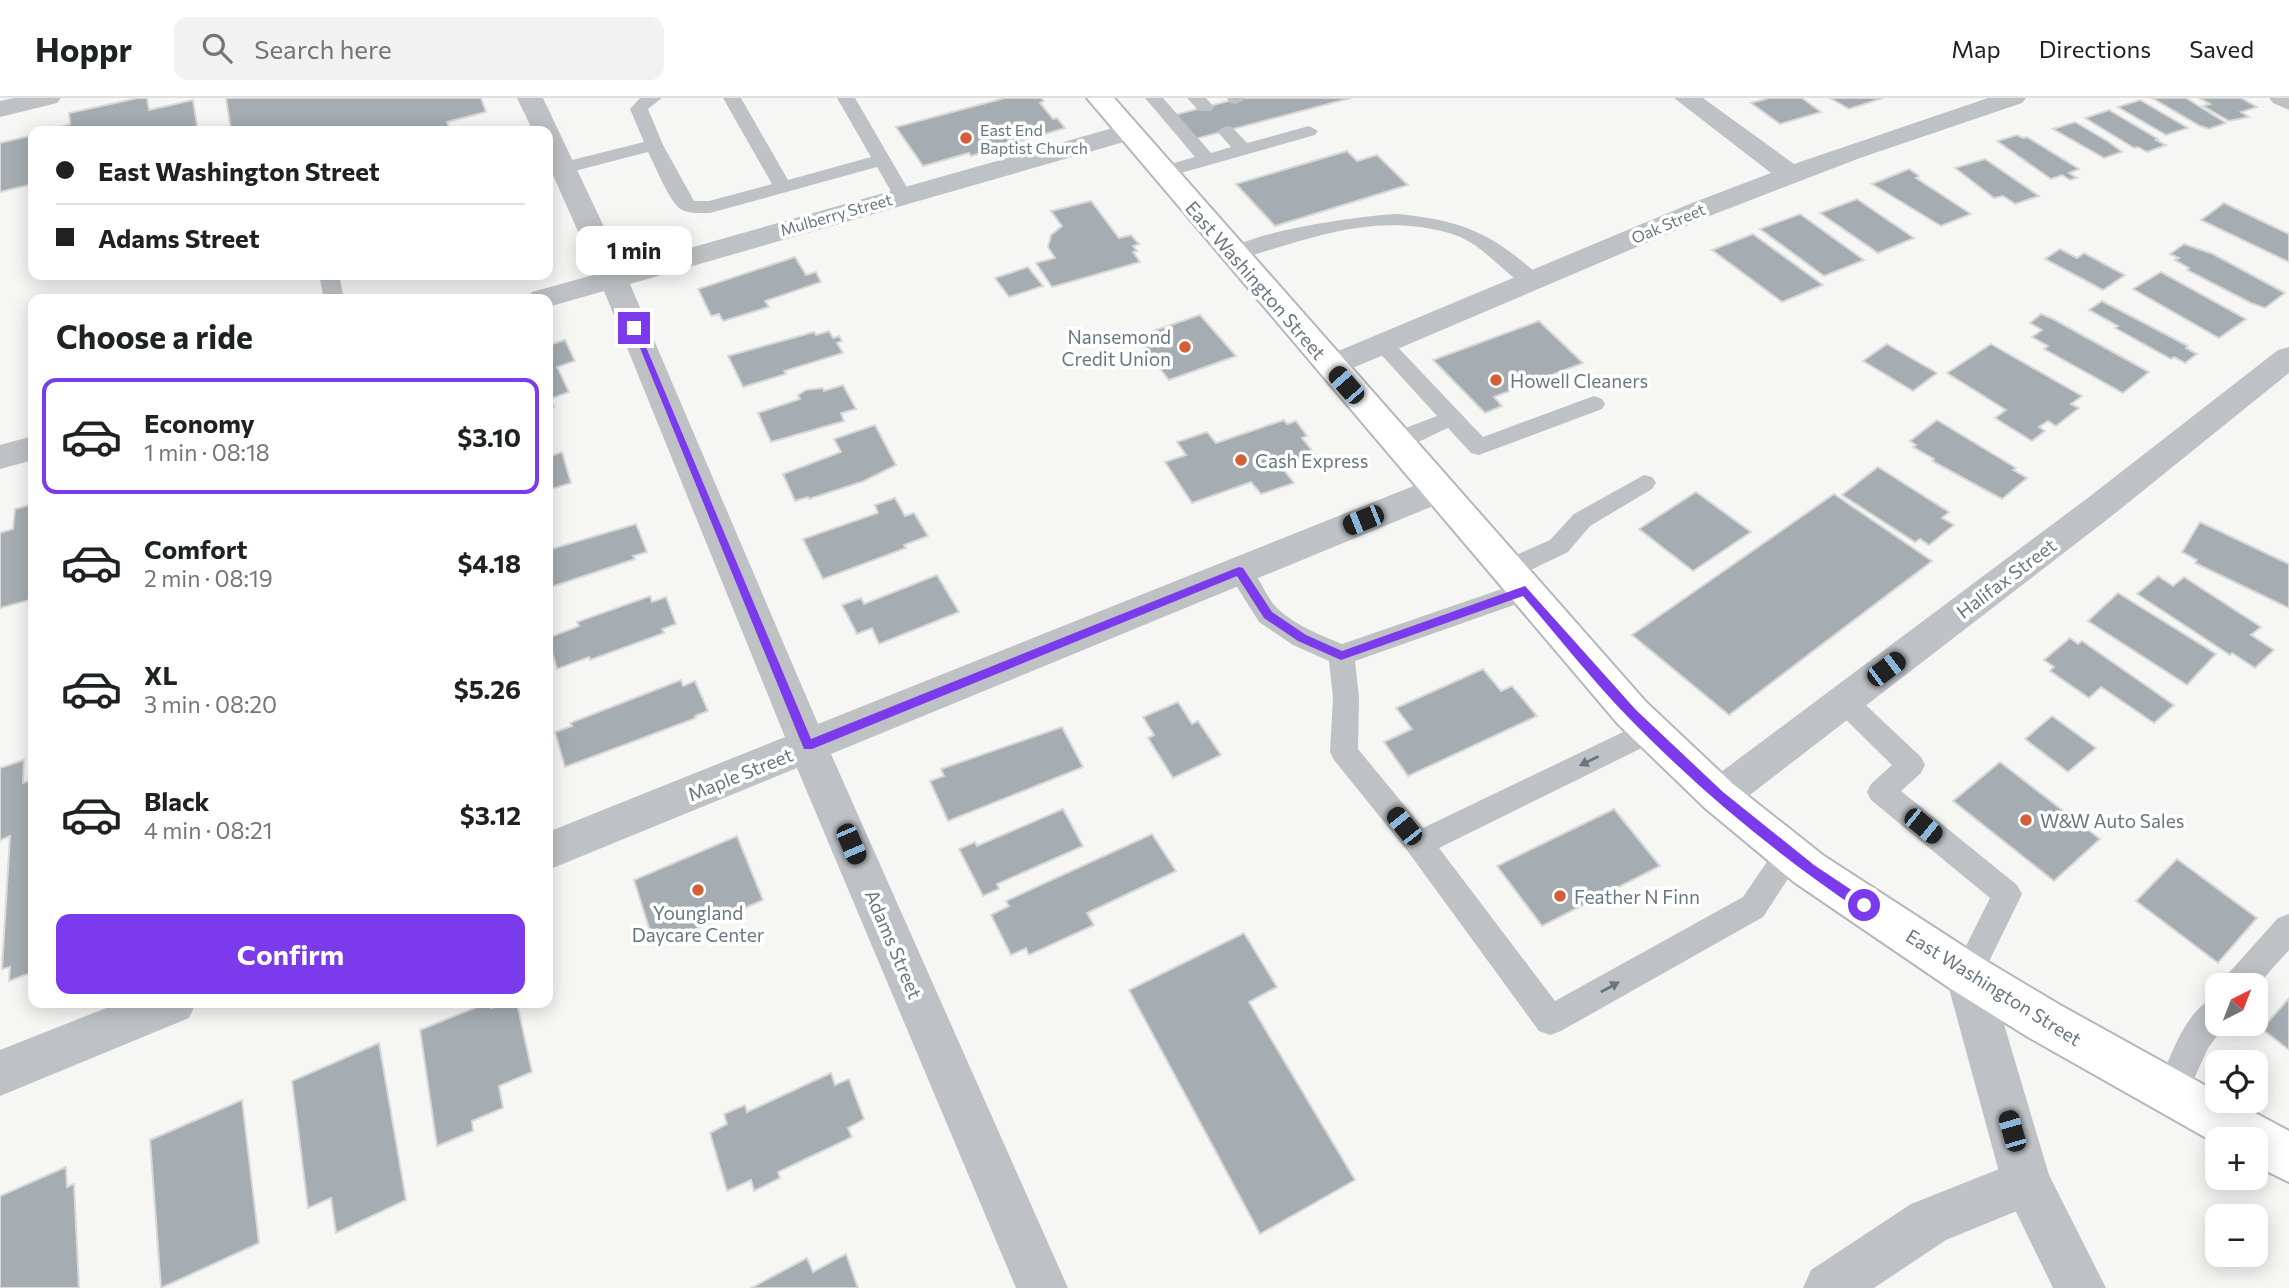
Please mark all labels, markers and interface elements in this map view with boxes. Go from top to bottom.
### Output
search box [174,17,664,80]
text: Hoppr [35,28,132,69]
icon: search [198,29,236,67]
text: Search here [254,33,392,64]
text: Map [1951,34,2001,63]
text: Directions [2039,34,2151,63]
text: Saved [2189,34,2254,63]
place label: East End Baptist Church [980,120,1088,157]
marker: East End Baptist Church [958,130,974,146]
text: East Washington Street [98,155,380,186]
street label: Mulberry Street [778,189,895,239]
street label: East Washington Street [1181,196,1331,364]
street label: Oak Street [1628,199,1708,247]
text: Adams Street [98,222,260,253]
callout: 1 min [576,226,692,275]
text: 1 min [607,236,661,264]
route end [618,312,650,344]
text: Choose a ride [56,316,253,356]
place label: Nansemond Credit Union [1062,325,1171,370]
marker: Nansemond Credit Union [1177,339,1193,355]
car [1325,362,1368,408]
place label: Howell Cleaners [1510,369,1648,392]
marker: Howell Cleaners [1488,372,1504,388]
icon: car [60,405,123,468]
text: Economy [144,407,255,438]
text: $3.10 [457,421,521,452]
text: 1 min · 08:18 [144,438,270,466]
place label: Cash Express [1255,449,1368,472]
marker: Cash Express [1233,452,1249,468]
car [1340,502,1387,538]
icon: car [60,531,123,594]
text: Comfort [144,533,247,564]
street label: Halifax Street [1952,533,2060,623]
text: $4.18 [457,547,521,578]
text: 2 min · 08:19 [144,564,273,592]
car [1863,648,1910,690]
icon: car [60,657,123,720]
text: XL [144,659,178,690]
text: $5.26 [454,673,521,704]
text: 3 min · 08:20 [144,690,277,718]
street label: Maple Street [684,742,796,806]
one-way arrow [1579,756,1599,767]
icon: car [60,783,123,846]
text: Black [144,785,210,816]
text: $3.12 [460,799,521,830]
car [1383,803,1426,849]
car [1901,805,1946,847]
place label: W&W Auto Sales [2040,809,2184,832]
marker: W&W Auto Sales [2018,812,2034,828]
text: 4 min · 08:21 [144,816,273,844]
car [834,821,869,867]
marker: Youngland Daycare Center [690,882,706,898]
place label: Feather N Finn [1574,885,1700,908]
street label: Adams Street [861,886,927,1002]
marker: Feather N Finn [1552,888,1568,904]
route start [1848,889,1880,921]
place label: Youngland Daycare Center [632,901,765,946]
button: Confirm [56,914,525,994]
street label: East Washington Street [1902,924,2086,1050]
north arrow [2205,973,2268,1036]
map controls [2205,973,2268,1267]
one-way arrow [1600,981,1620,993]
button: locate [2205,1050,2268,1113]
car [1997,1108,2028,1154]
button: + [2205,1127,2268,1190]
button: − [2205,1204,2268,1267]

